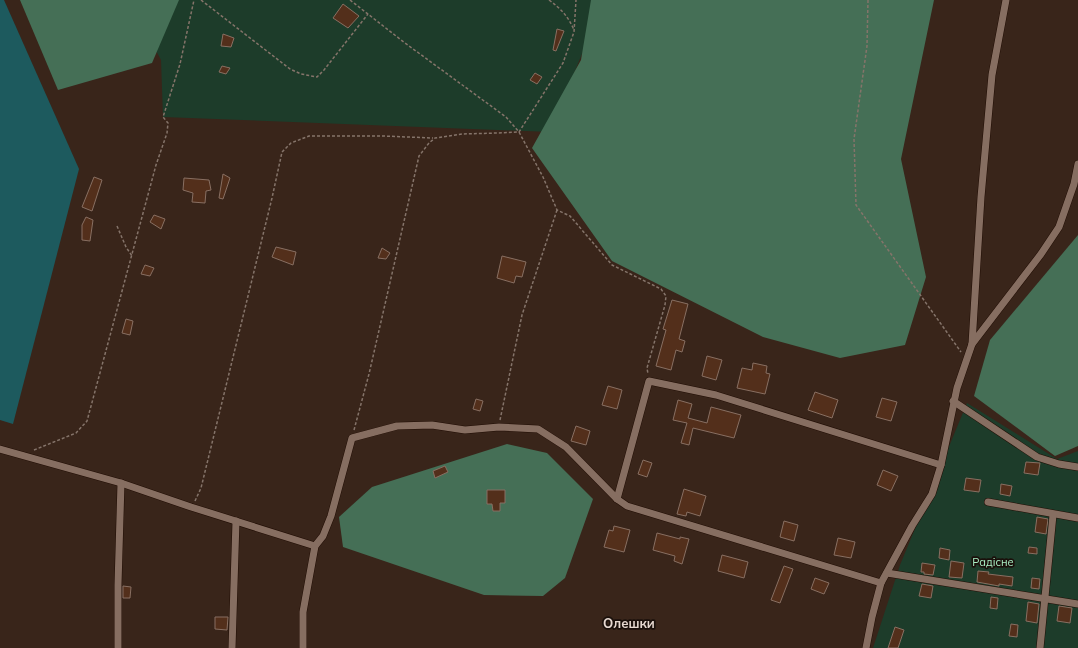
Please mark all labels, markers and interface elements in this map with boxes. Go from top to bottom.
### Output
park label: Радісне [972,555,1014,569]
district label: Олешки [603,615,655,631]

